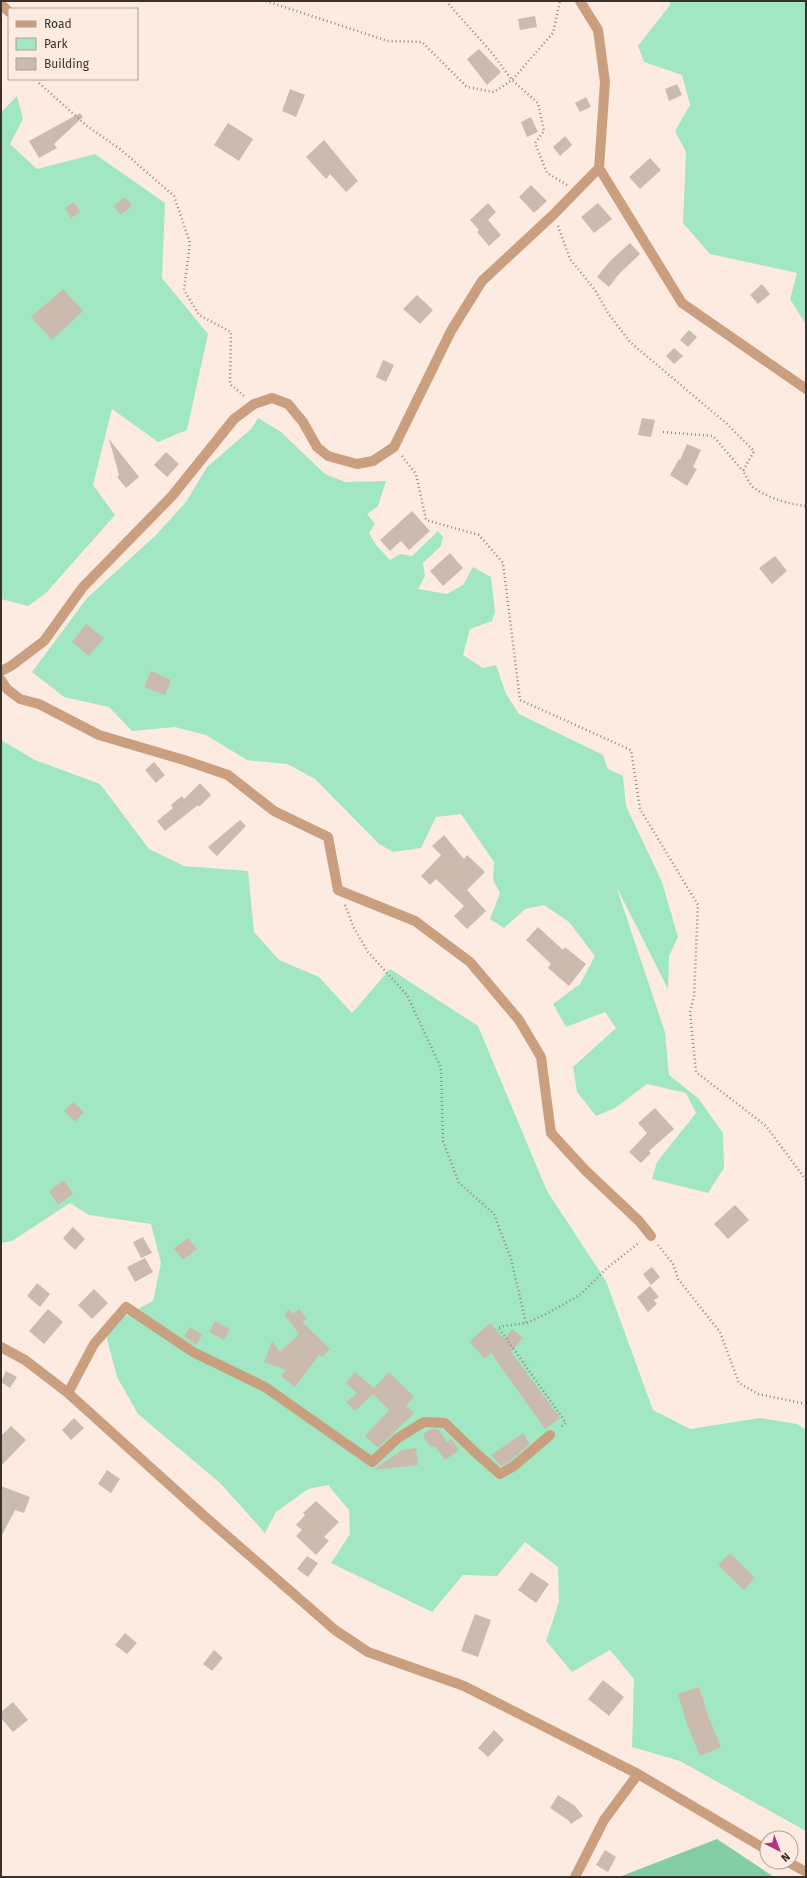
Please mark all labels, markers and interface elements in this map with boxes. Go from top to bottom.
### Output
legend [8,8,138,80]
text: Road [44,17,72,31]
text: Park [44,37,68,51]
text: Building [44,57,90,71]
north arrow [759,1830,799,1870]
text: N [778,1850,792,1864]

